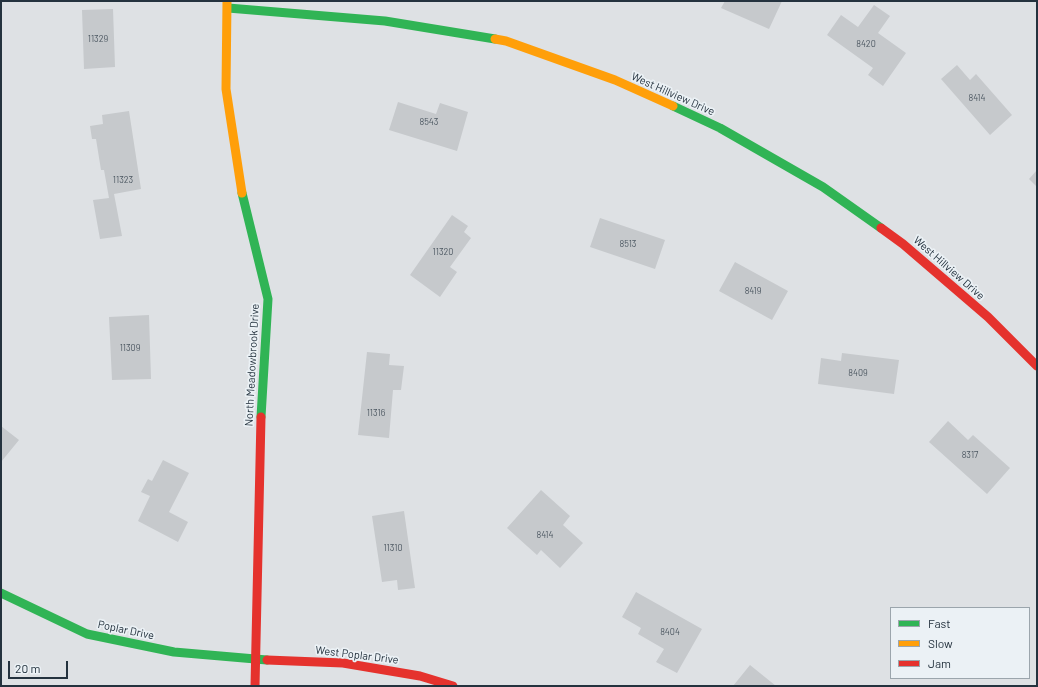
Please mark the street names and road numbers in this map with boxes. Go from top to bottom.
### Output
street label: West Hillview Drive [629,70,717,118]
street label: West Hillview Drive [911,234,987,302]
street label: North Meadowbrook Drive [242,303,262,427]
street label: Poplar Drive [97,618,155,642]
street label: West Poplar Drive [315,643,399,667]

